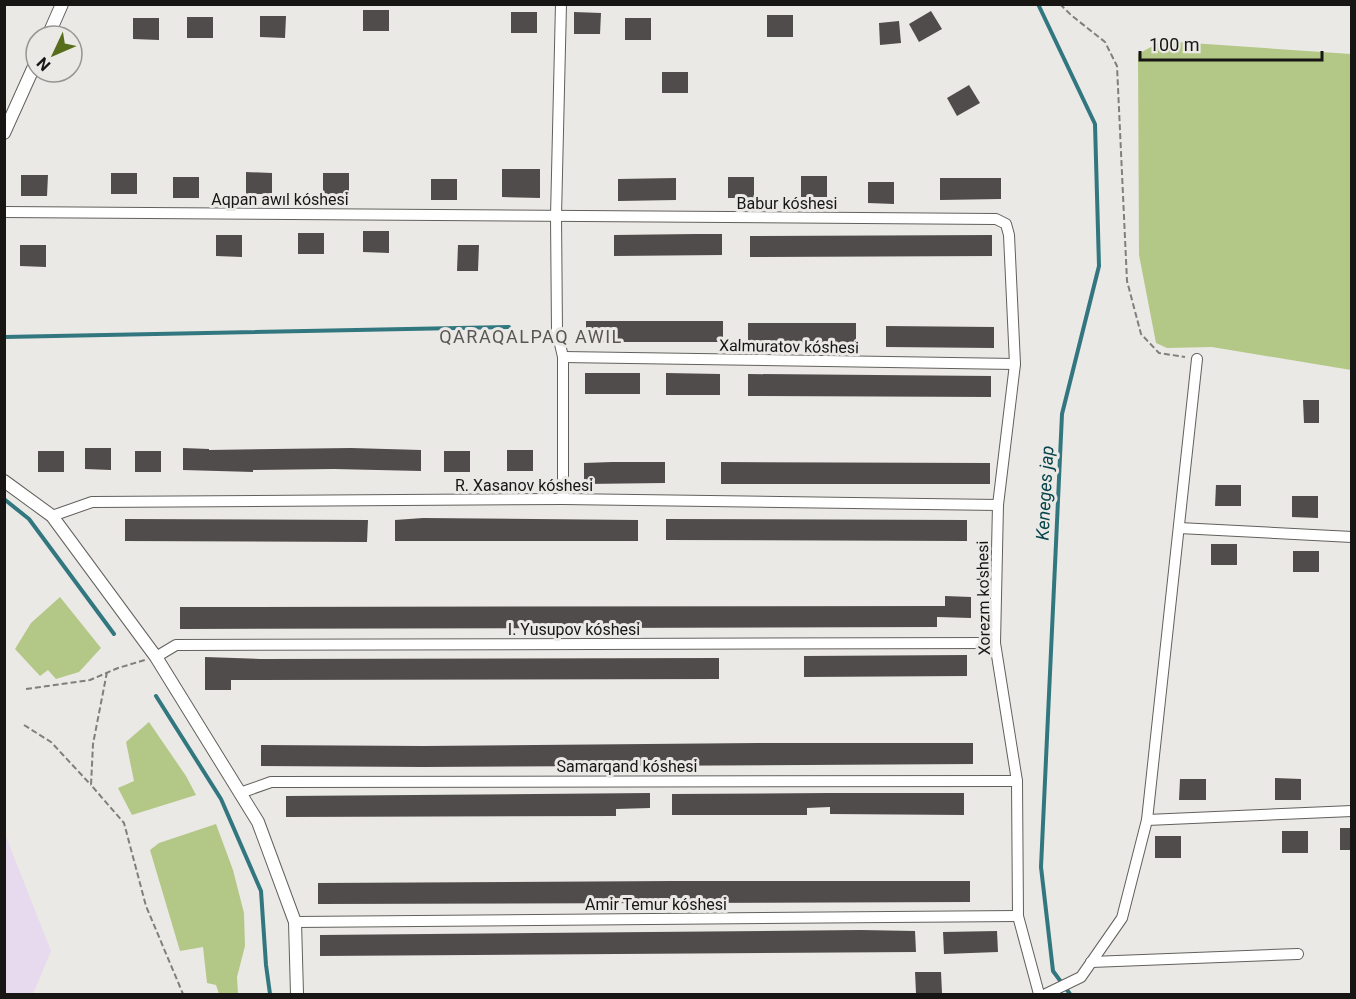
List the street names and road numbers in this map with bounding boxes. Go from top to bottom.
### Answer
street label: Aqpan awıl kóshesi [211,190,349,209]
street label: Babur kóshesi [737,194,837,213]
street label: Xalmuratov kóshesi [719,336,859,357]
street label: R. Xasanov kóshesi [455,476,593,495]
street label: Xorezm ko'shesi [973,540,994,656]
street label: I. Yusupov kóshesi [508,620,640,639]
street label: Samarqand kóshesi [557,757,697,776]
street label: Amir Temur kóshesi [585,895,727,914]

